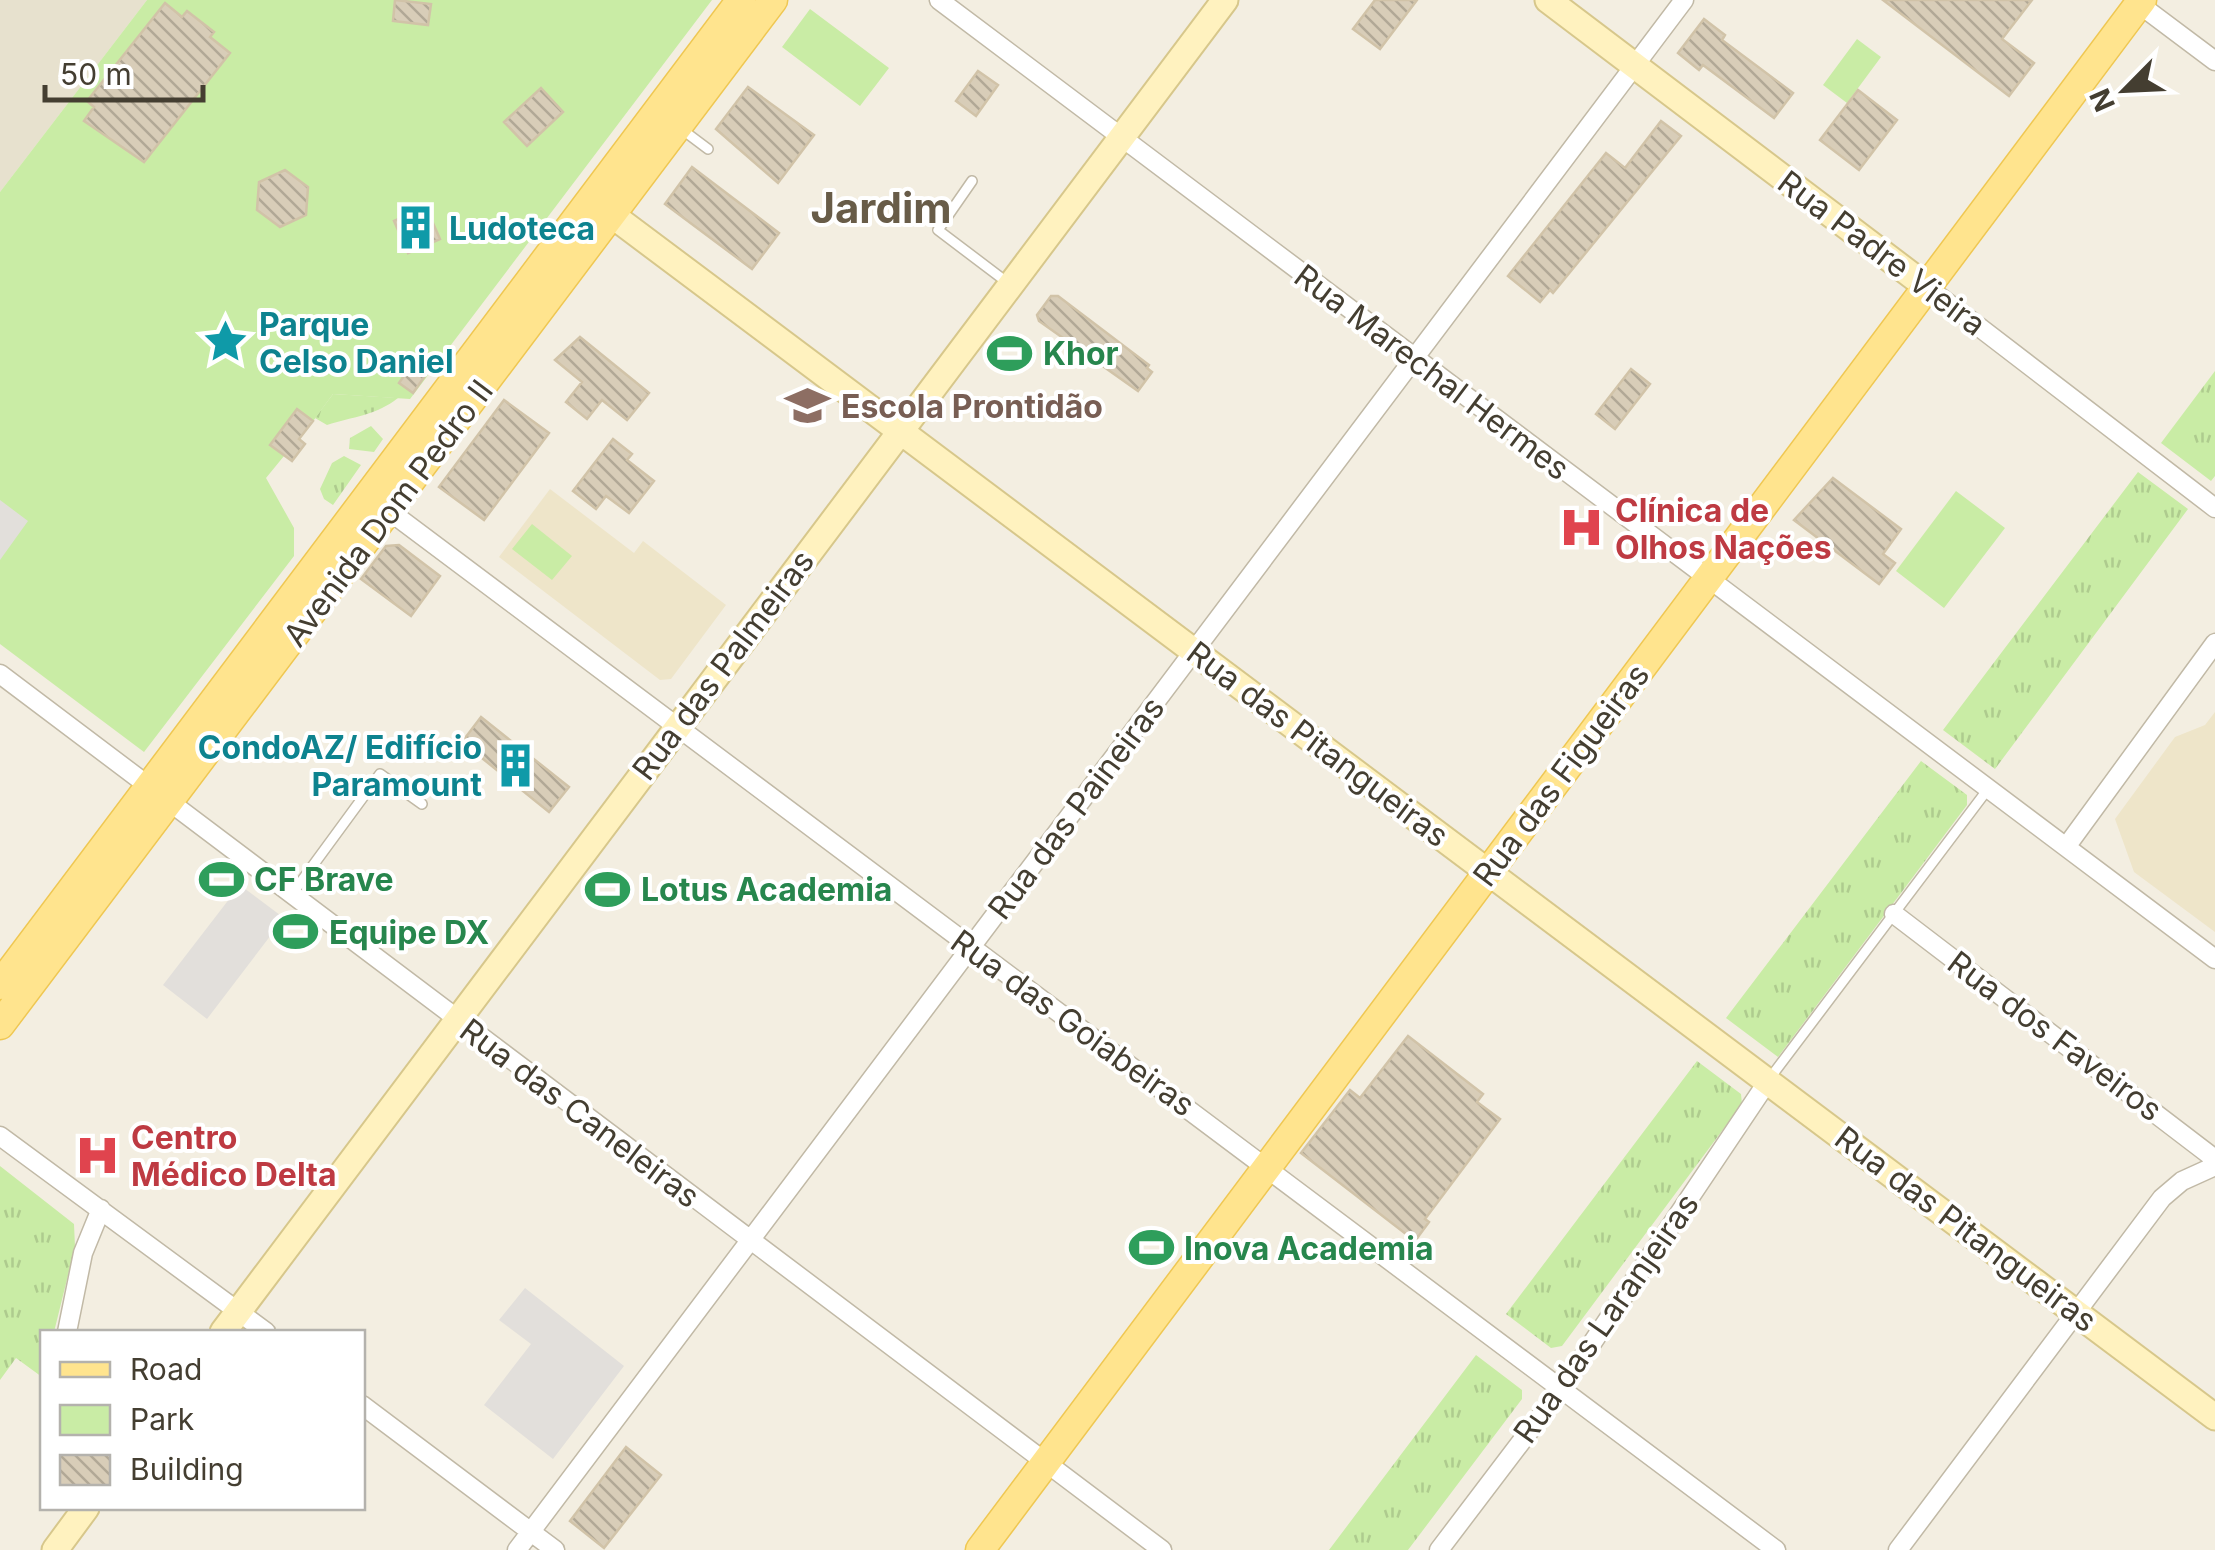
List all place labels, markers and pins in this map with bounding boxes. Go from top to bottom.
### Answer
building icon: Ludoteca [392,204,440,252]
place label: Ludoteca [449,209,595,248]
place label: Parque Celso Daniel [259,305,454,381]
place icon: Parque Celso Daniel [202,318,250,366]
sports icon: Khor [986,329,1034,377]
place label: Khor [1043,334,1119,373]
school or university icon: Escola Prontidão [784,382,832,430]
place label: Escola Prontidão [841,387,1103,426]
place label: Clínica de Olhos Nações [1615,491,1832,567]
hospital icon: Clínica de Olhos Nações [1558,504,1606,552]
place label: CondoAZ/ Edifício Paramount [198,728,482,804]
building icon: CondoAZ/ Edifício Paramount [491,741,539,789]
sports icon: CF Brave [197,855,245,903]
place label: CF Brave [254,860,394,899]
sports icon: Lotus Academia [584,865,632,913]
place label: Lotus Academia [641,870,892,909]
sports icon: Equipe DX [272,908,320,956]
place label: Equipe DX [329,913,489,952]
place label: Centro Médico Delta [131,1118,337,1194]
hospital icon: Centro Médico Delta [74,1131,122,1179]
sports icon: Inova Academia [1127,1224,1175,1272]
place label: Inova Academia [1184,1229,1434,1268]

